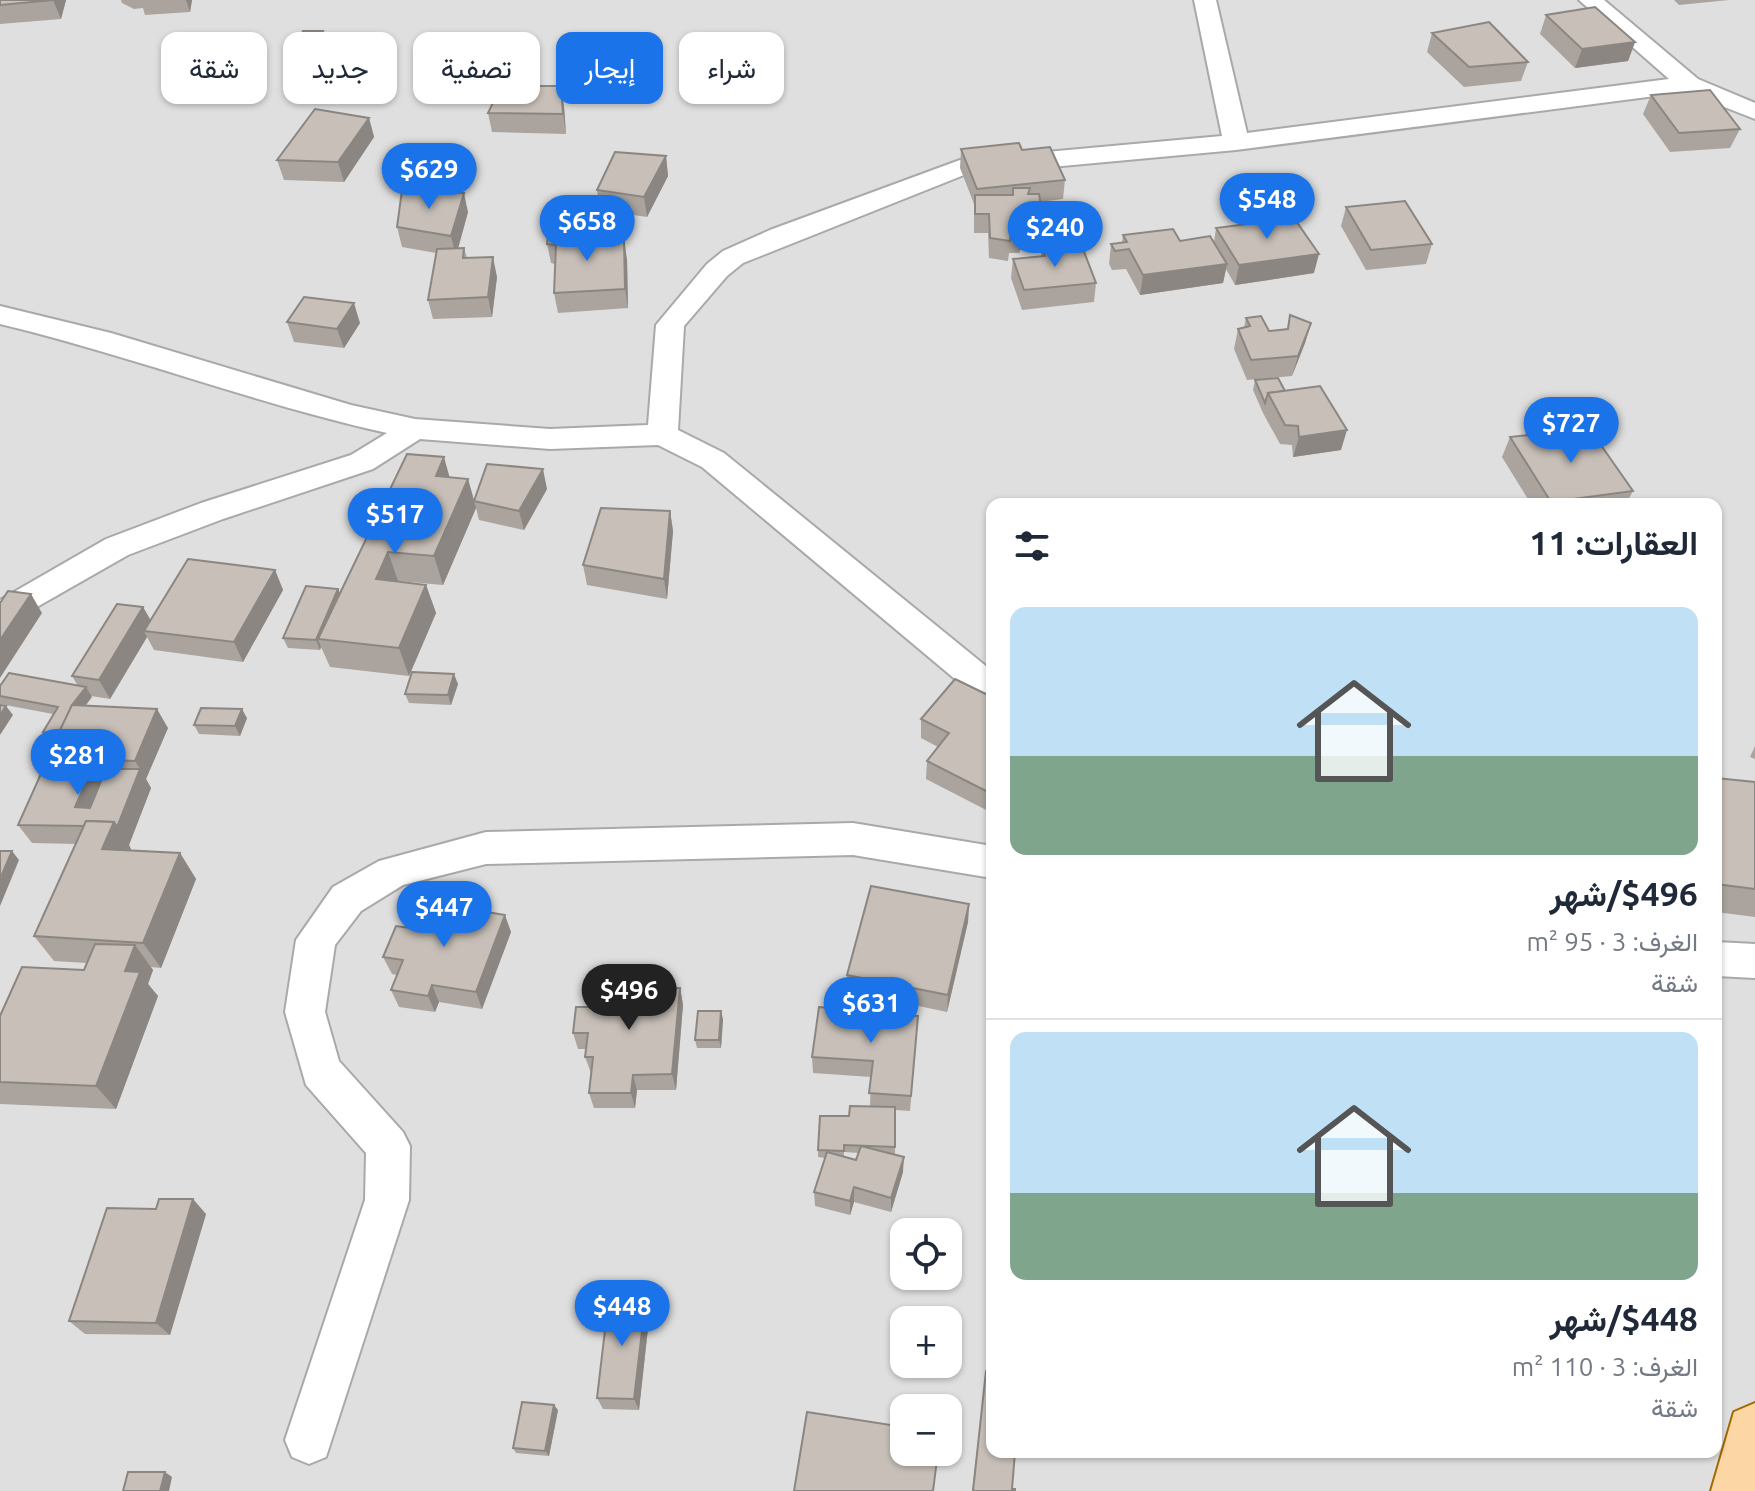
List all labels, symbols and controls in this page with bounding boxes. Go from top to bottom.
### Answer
chip: شقة [161,32,267,104]
chip: جديد [283,32,397,104]
chip: تصفية [413,32,540,104]
chip: إيجار [556,32,663,104]
chip: شراء [679,32,784,104]
pin: $629 [382,143,476,211]
text: $629 [400,154,458,183]
pin: $548 [1220,173,1314,241]
text: $548 [1238,184,1296,213]
pin: $658 [540,195,634,263]
pin: $240 [1008,201,1102,269]
text: $658 [558,206,616,235]
text: $240 [1026,212,1084,241]
pin: $727 [1524,397,1618,465]
text: $727 [1542,408,1600,437]
pin: $517 [348,488,442,556]
text: $517 [366,499,424,528]
text: العقارات: 11 [1529,523,1698,561]
icon: filters [1010,524,1054,568]
icon: home [1282,659,1426,803]
pin: $281 [31,729,125,797]
text: $281 [49,740,107,769]
text: $496/شهر [1549,874,1698,912]
pin: $447 [397,881,491,949]
text: $447 [415,892,473,921]
text: الغرف: 3 · 95 m² [1526,927,1698,956]
pin: $496 [582,964,676,1032]
text: شقة [1651,968,1698,997]
text: $496 [600,975,658,1004]
pin: $631 [824,977,918,1045]
text: $631 [842,988,900,1017]
icon: home [1282,1084,1426,1228]
map controls [890,1218,962,1466]
button: locate [890,1218,962,1290]
pin: $448 [575,1280,669,1348]
text: $448 [593,1291,651,1320]
text: $448/شهر [1549,1299,1698,1337]
button: + [890,1306,962,1378]
text: الغرف: 3 · 110 m² [1512,1352,1698,1381]
text: شقة [1651,1393,1698,1422]
button: − [890,1394,962,1466]

